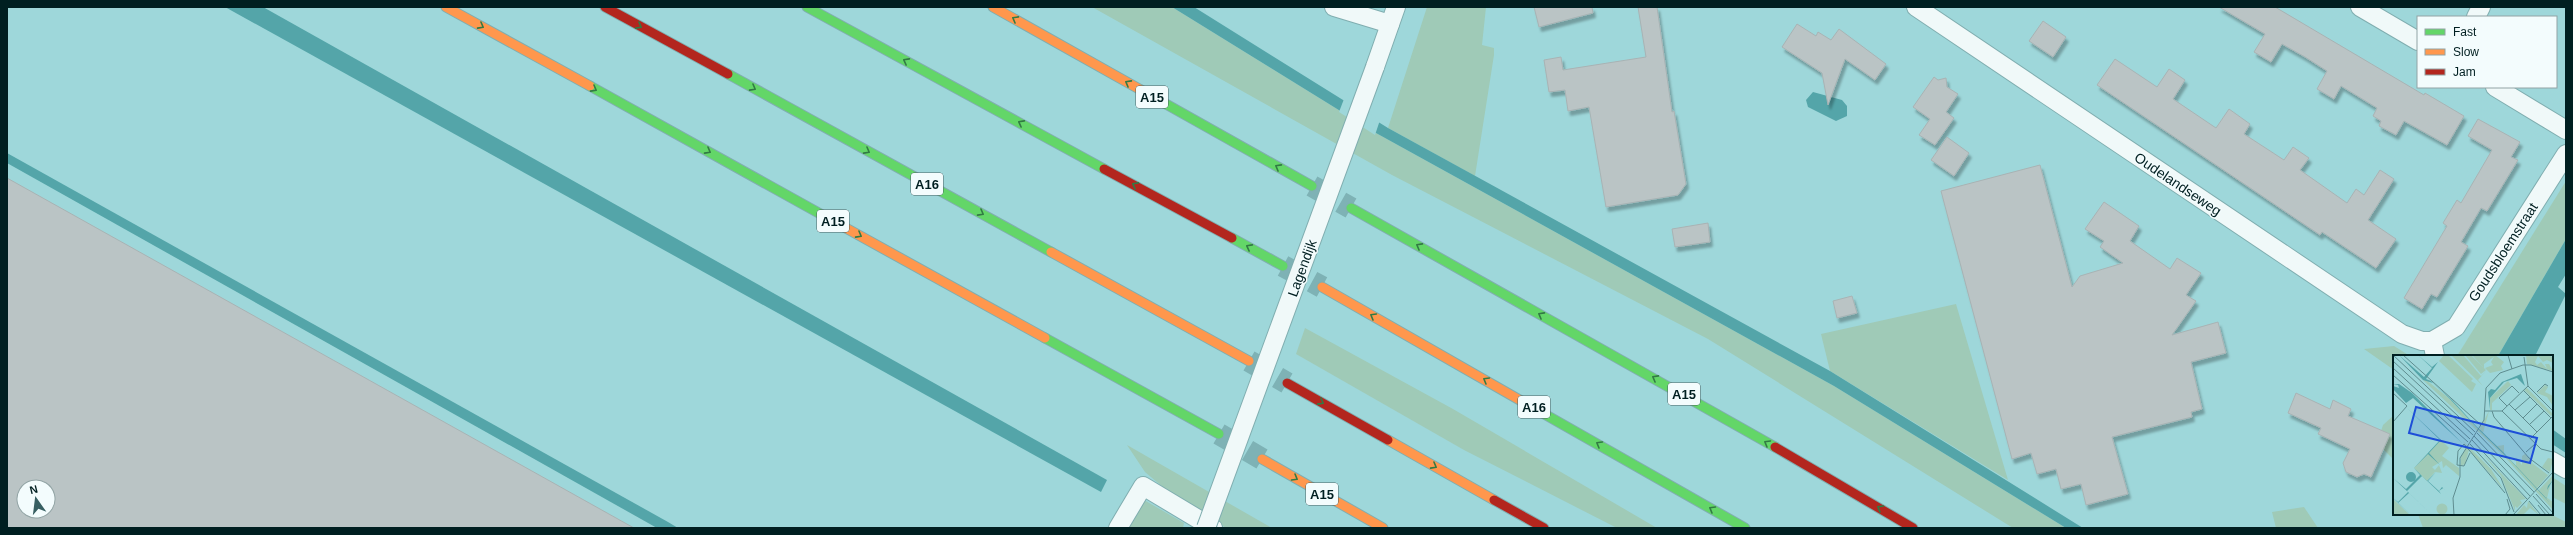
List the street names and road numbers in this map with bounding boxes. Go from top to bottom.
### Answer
road number: A15 [1136,86,1168,108]
street label: Oudelandseweg [2132,149,2224,219]
road number: A16 [911,173,943,195]
street label: Goudsbloemstraat [2465,200,2541,304]
road number: A15 [817,210,849,232]
street label: Lagendijk [1284,236,1320,299]
road number: A15 [1668,383,1700,405]
road number: A16 [1518,396,1550,418]
road number: A15 [1306,483,1338,505]

